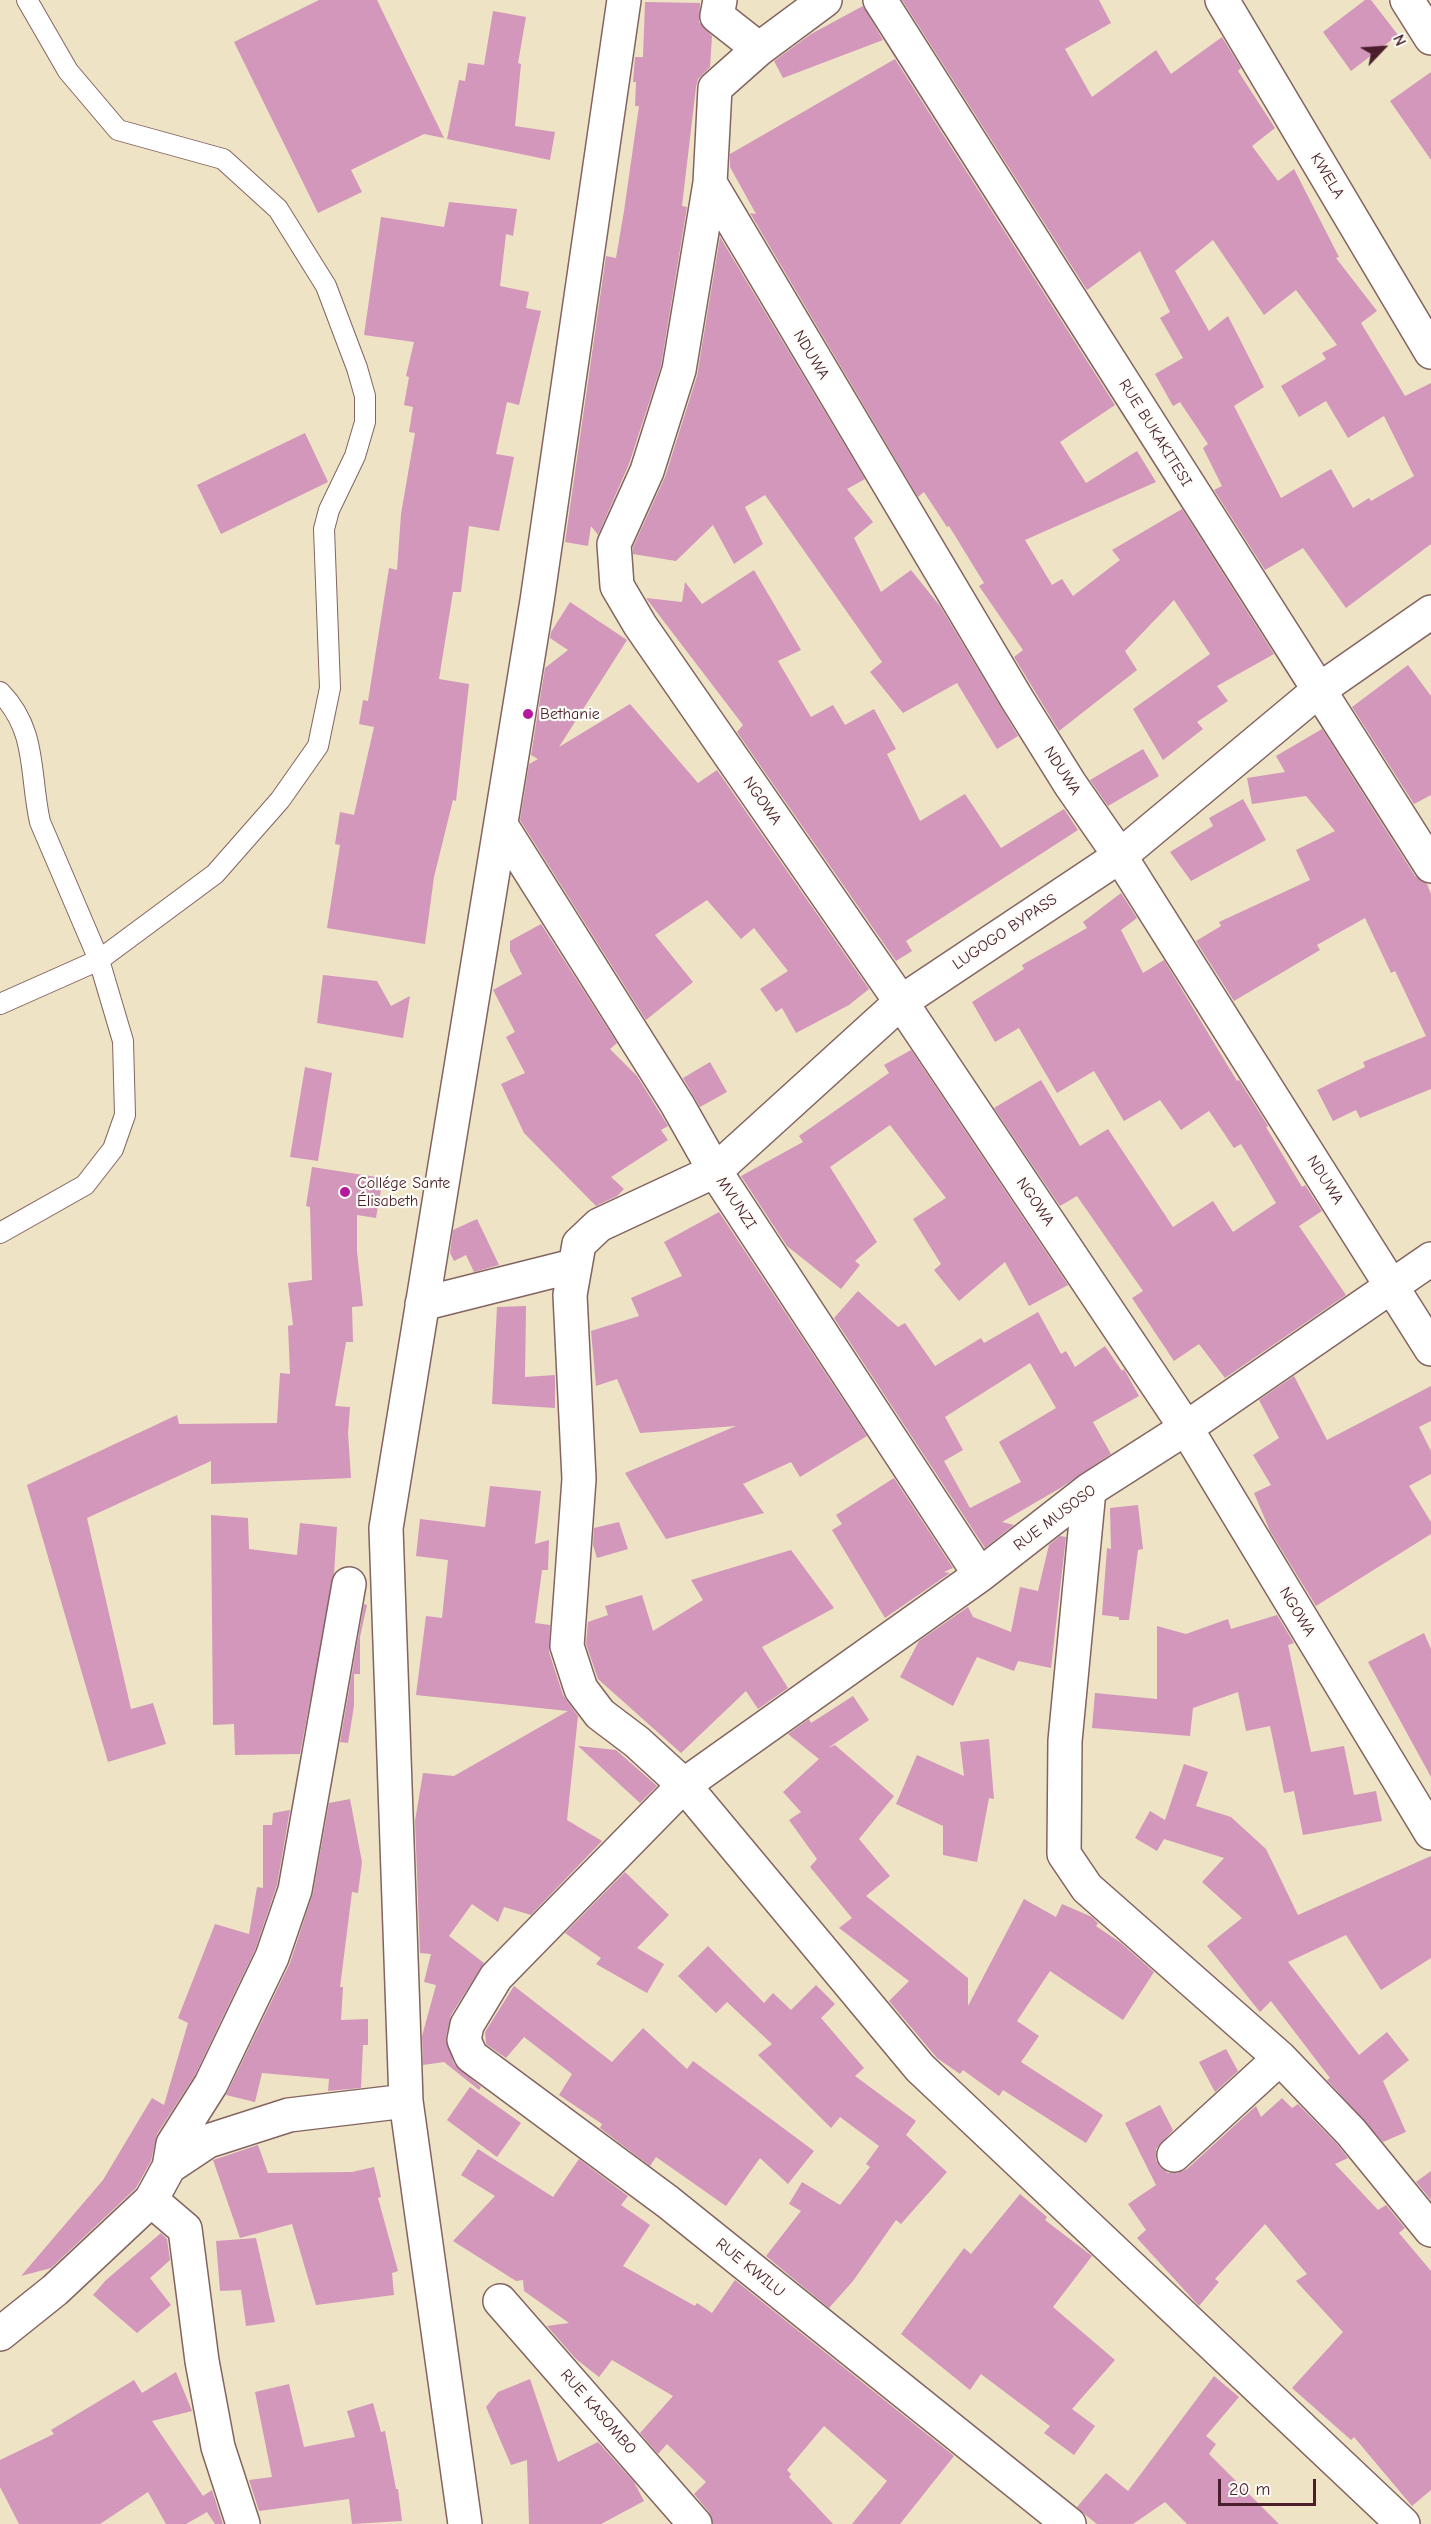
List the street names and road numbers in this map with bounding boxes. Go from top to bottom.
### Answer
street label: KWELA [1306,150,1348,202]
street label: NDUWA [789,327,833,383]
street label: RUE BUKAKITESI [1114,376,1196,490]
street label: NDUWA [1039,743,1085,799]
street label: NGOWA [739,773,785,829]
street label: LUGOGO BYPASS [949,890,1061,974]
street label: NDUWA [1303,1152,1347,1208]
street label: MVUNZI [712,1173,760,1233]
street label: NGOWA [1012,1174,1058,1230]
street label: RUE MUSOSO [1010,1481,1100,1555]
street label: NGOWA [1275,1584,1319,1640]
street label: RUE KWILU [712,2234,788,2302]
street label: RUE KASOMBO [556,2366,640,2458]

